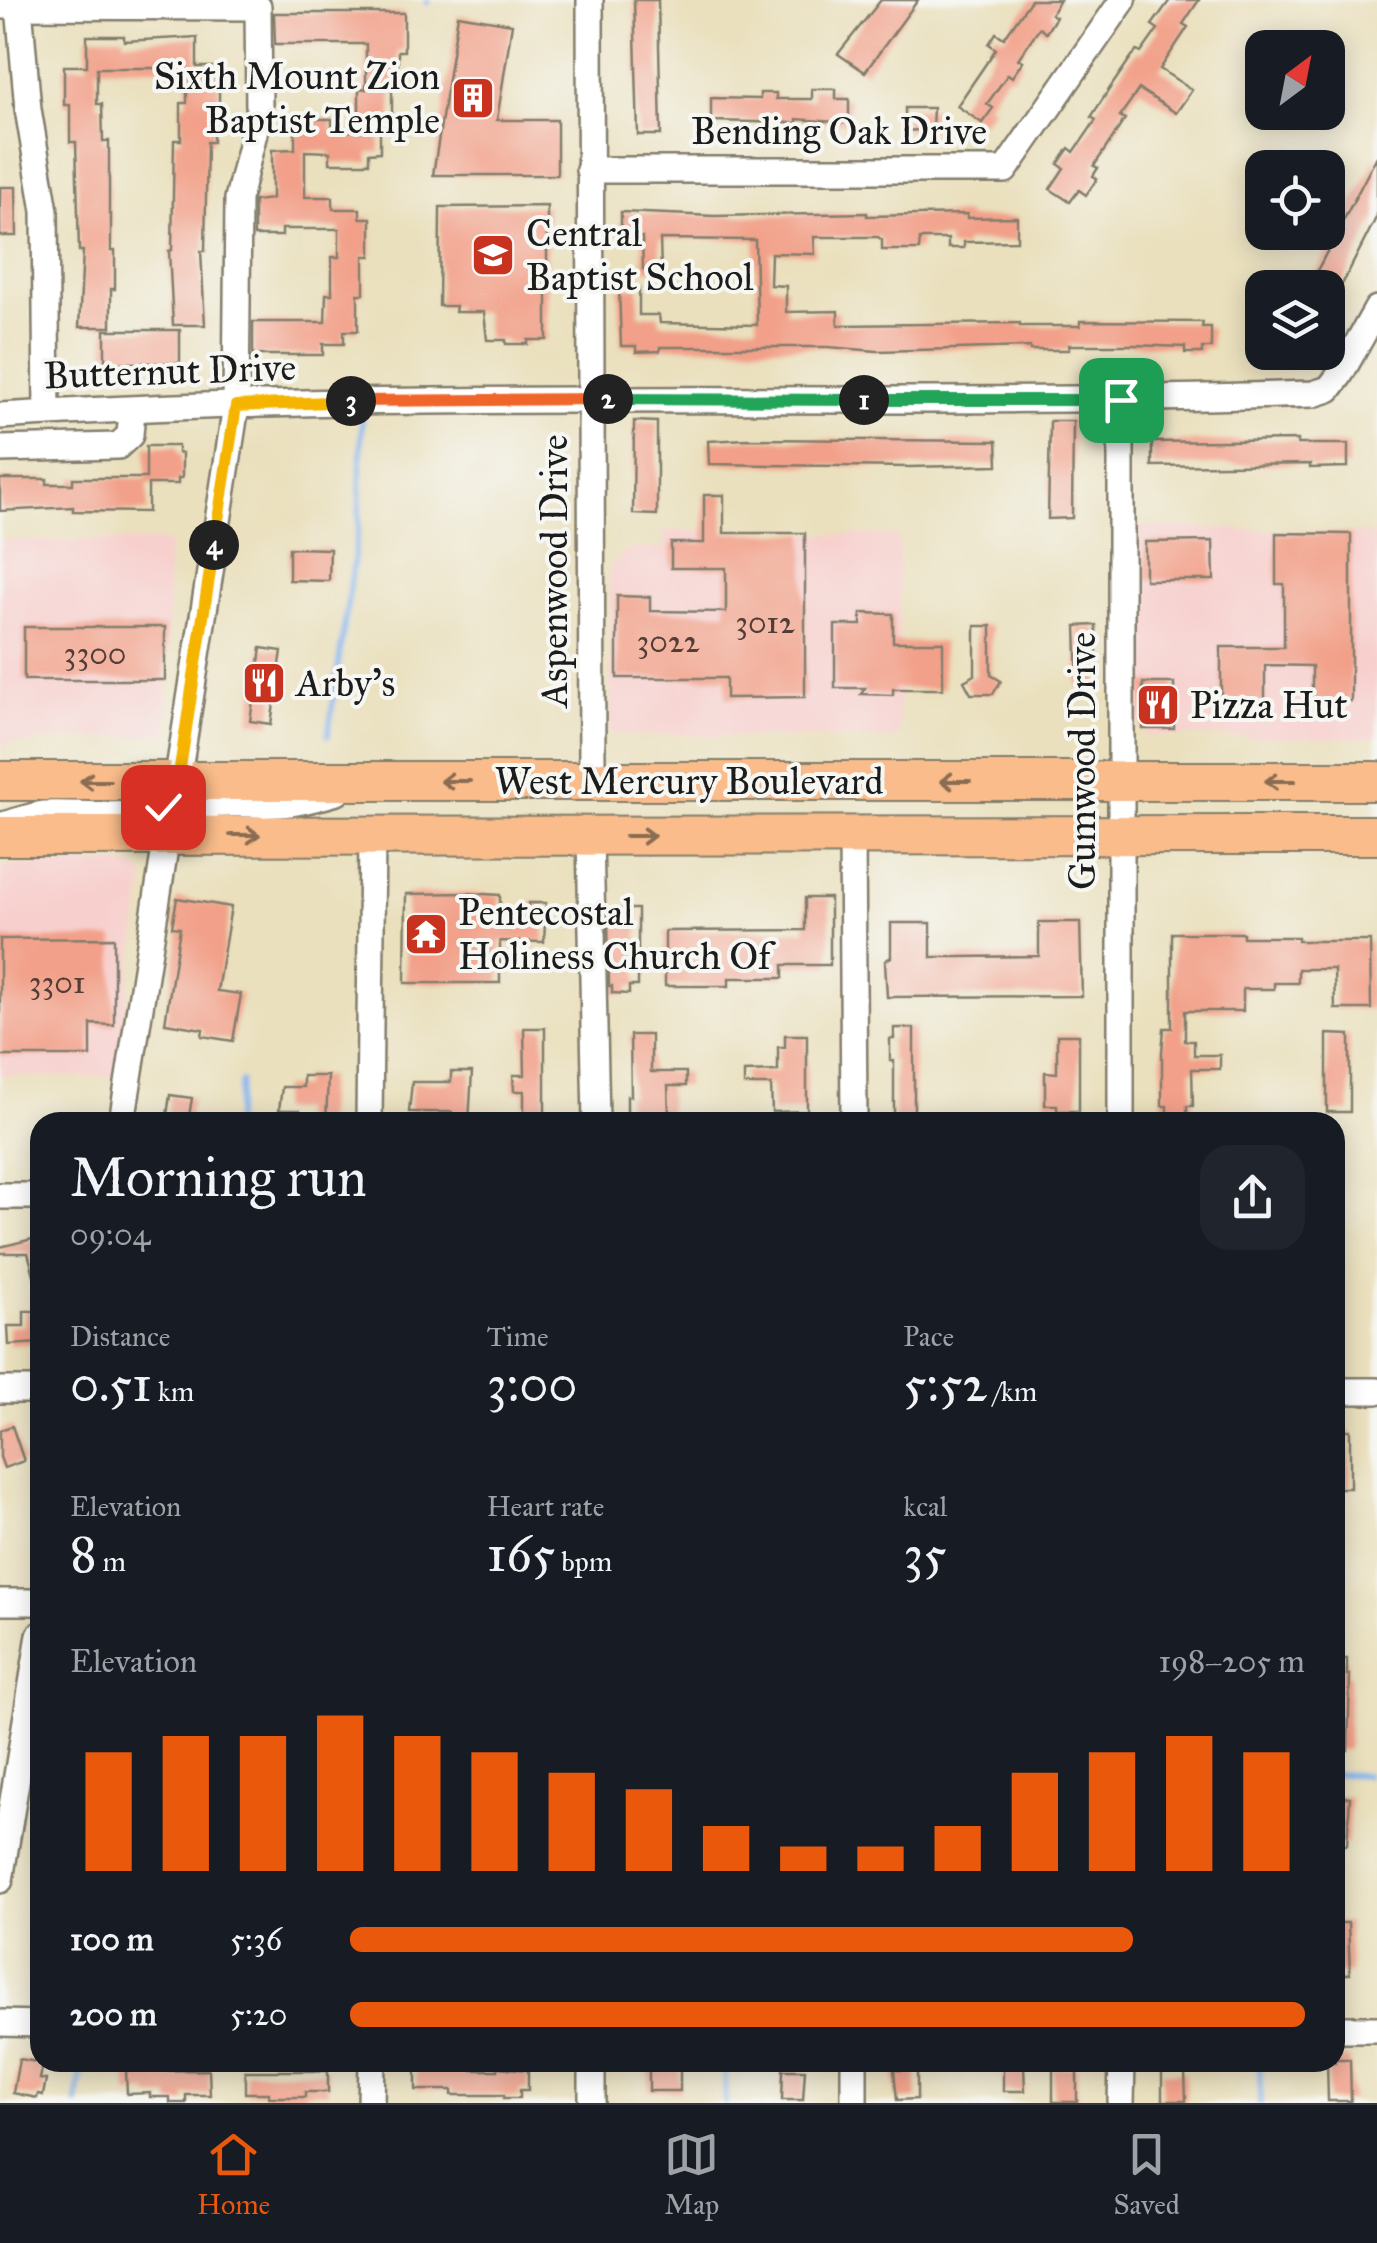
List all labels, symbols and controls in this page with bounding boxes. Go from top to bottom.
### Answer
north arrow [1245,30,1345,130]
map controls [1245,30,1345,370]
place label: Sixth Mount Zion Baptist Temple [154,53,440,143]
building icon: Sixth Mount Zion Baptist Temple [450,75,496,121]
street label: Bending Oak Drive [691,108,987,154]
button: locate [1245,150,1345,250]
place label: Central Baptist School [526,210,754,300]
school or university icon: Central Baptist School [470,232,516,278]
button: layers [1245,270,1345,370]
street label: Butternut Drive [43,344,297,398]
pin [1079,358,1164,443]
icon: arrive [1094,373,1149,428]
pin: 2 [583,374,633,424]
pin: 1 [839,375,889,425]
pin: 3 [326,376,376,426]
text: 2 [601,381,615,416]
text: 1 [858,382,870,417]
text: 3 [345,383,357,418]
street label: Aspenwood Drive [531,434,577,710]
pin: 4 [189,520,239,570]
text: 4 [206,527,222,562]
house number: 3012 [735,603,795,642]
house number: 3022 [637,622,700,661]
street label: Gumwood Drive [1059,632,1105,890]
house number: 3300 [64,634,126,673]
restaurant icon: Arby's [241,660,287,706]
place label: Arby's [294,660,395,706]
restaurant icon: Pizza Hut [1135,682,1181,728]
place label: Pizza Hut [1190,682,1348,728]
street label: West Mercury Boulevard [494,758,884,804]
pin [121,765,206,850]
one-way arrow [79,772,112,790]
one-way arrow [439,772,472,790]
one-way arrow [939,772,972,790]
one-way arrow [1264,772,1296,790]
icon: check [136,780,191,835]
one-way arrow [228,826,261,844]
one-way arrow [624,826,656,846]
place label: Pentecostal Holiness Church Of [458,889,776,979]
temple icon: Pentecostal Holiness Church Of [403,911,449,957]
house number: 3301 [29,963,85,1002]
text: Morning run [70,1144,367,1211]
button: share [1200,1145,1305,1250]
text: 09:04 [70,1215,150,1254]
text: Distance [70,1319,170,1354]
text: Time [487,1319,549,1354]
text: Pace [903,1319,954,1354]
text: 0.51 [70,1354,152,1415]
text: 3:00 [487,1354,577,1415]
text: 5:52 [903,1354,987,1415]
text: km [152,1374,194,1409]
text: /km [987,1374,1037,1409]
text: Elevation [70,1489,181,1524]
text: Heart rate [487,1489,604,1524]
text: kcal [903,1489,947,1524]
text: 8 [70,1524,97,1585]
text: 165 [487,1524,555,1585]
text: 35 [903,1524,947,1585]
text: m [97,1544,126,1579]
text: bpm [555,1544,612,1579]
text: Elevation [70,1642,197,1681]
text: 198–205 m [1159,1642,1305,1681]
text: 100 m [70,1920,154,1959]
text: 5:36 [230,1920,282,1959]
text: 200 m [70,1995,157,2034]
text: 5:20 [230,1995,287,2034]
tab: Home [197,2127,270,2222]
tab: Map [664,2127,719,2222]
tab: Saved [1113,2127,1180,2222]

